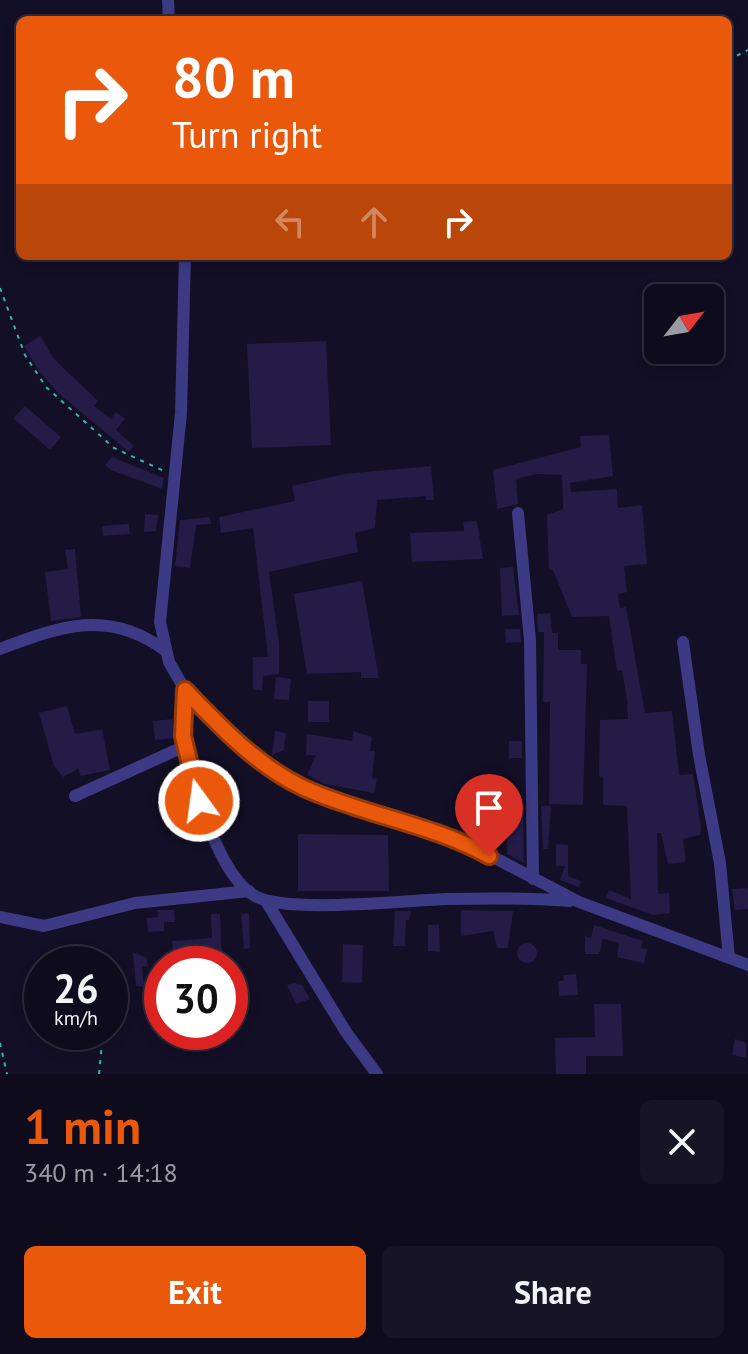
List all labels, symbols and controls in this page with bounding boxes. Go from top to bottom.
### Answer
text: 80 m [172,41,295,113]
icon: right [40,48,144,152]
text: Turn right [172,111,322,158]
icon: left [268,200,312,244]
icon: ahead [352,200,396,244]
icon: right [436,200,480,244]
north arrow [644,284,724,364]
map controls [644,284,724,364]
position arrow [157,759,241,843]
pin [455,774,523,856]
icon: arrive [467,786,511,830]
speed limit sign: 30 [144,946,248,1050]
text: 26 [53,962,99,1014]
text: km/h [54,1005,98,1031]
text: 1 min [24,1095,141,1157]
button: close [640,1100,724,1184]
text: 340 m · 14:18 [24,1156,178,1189]
button: Exit [24,1246,366,1338]
button: Share [382,1246,724,1338]

